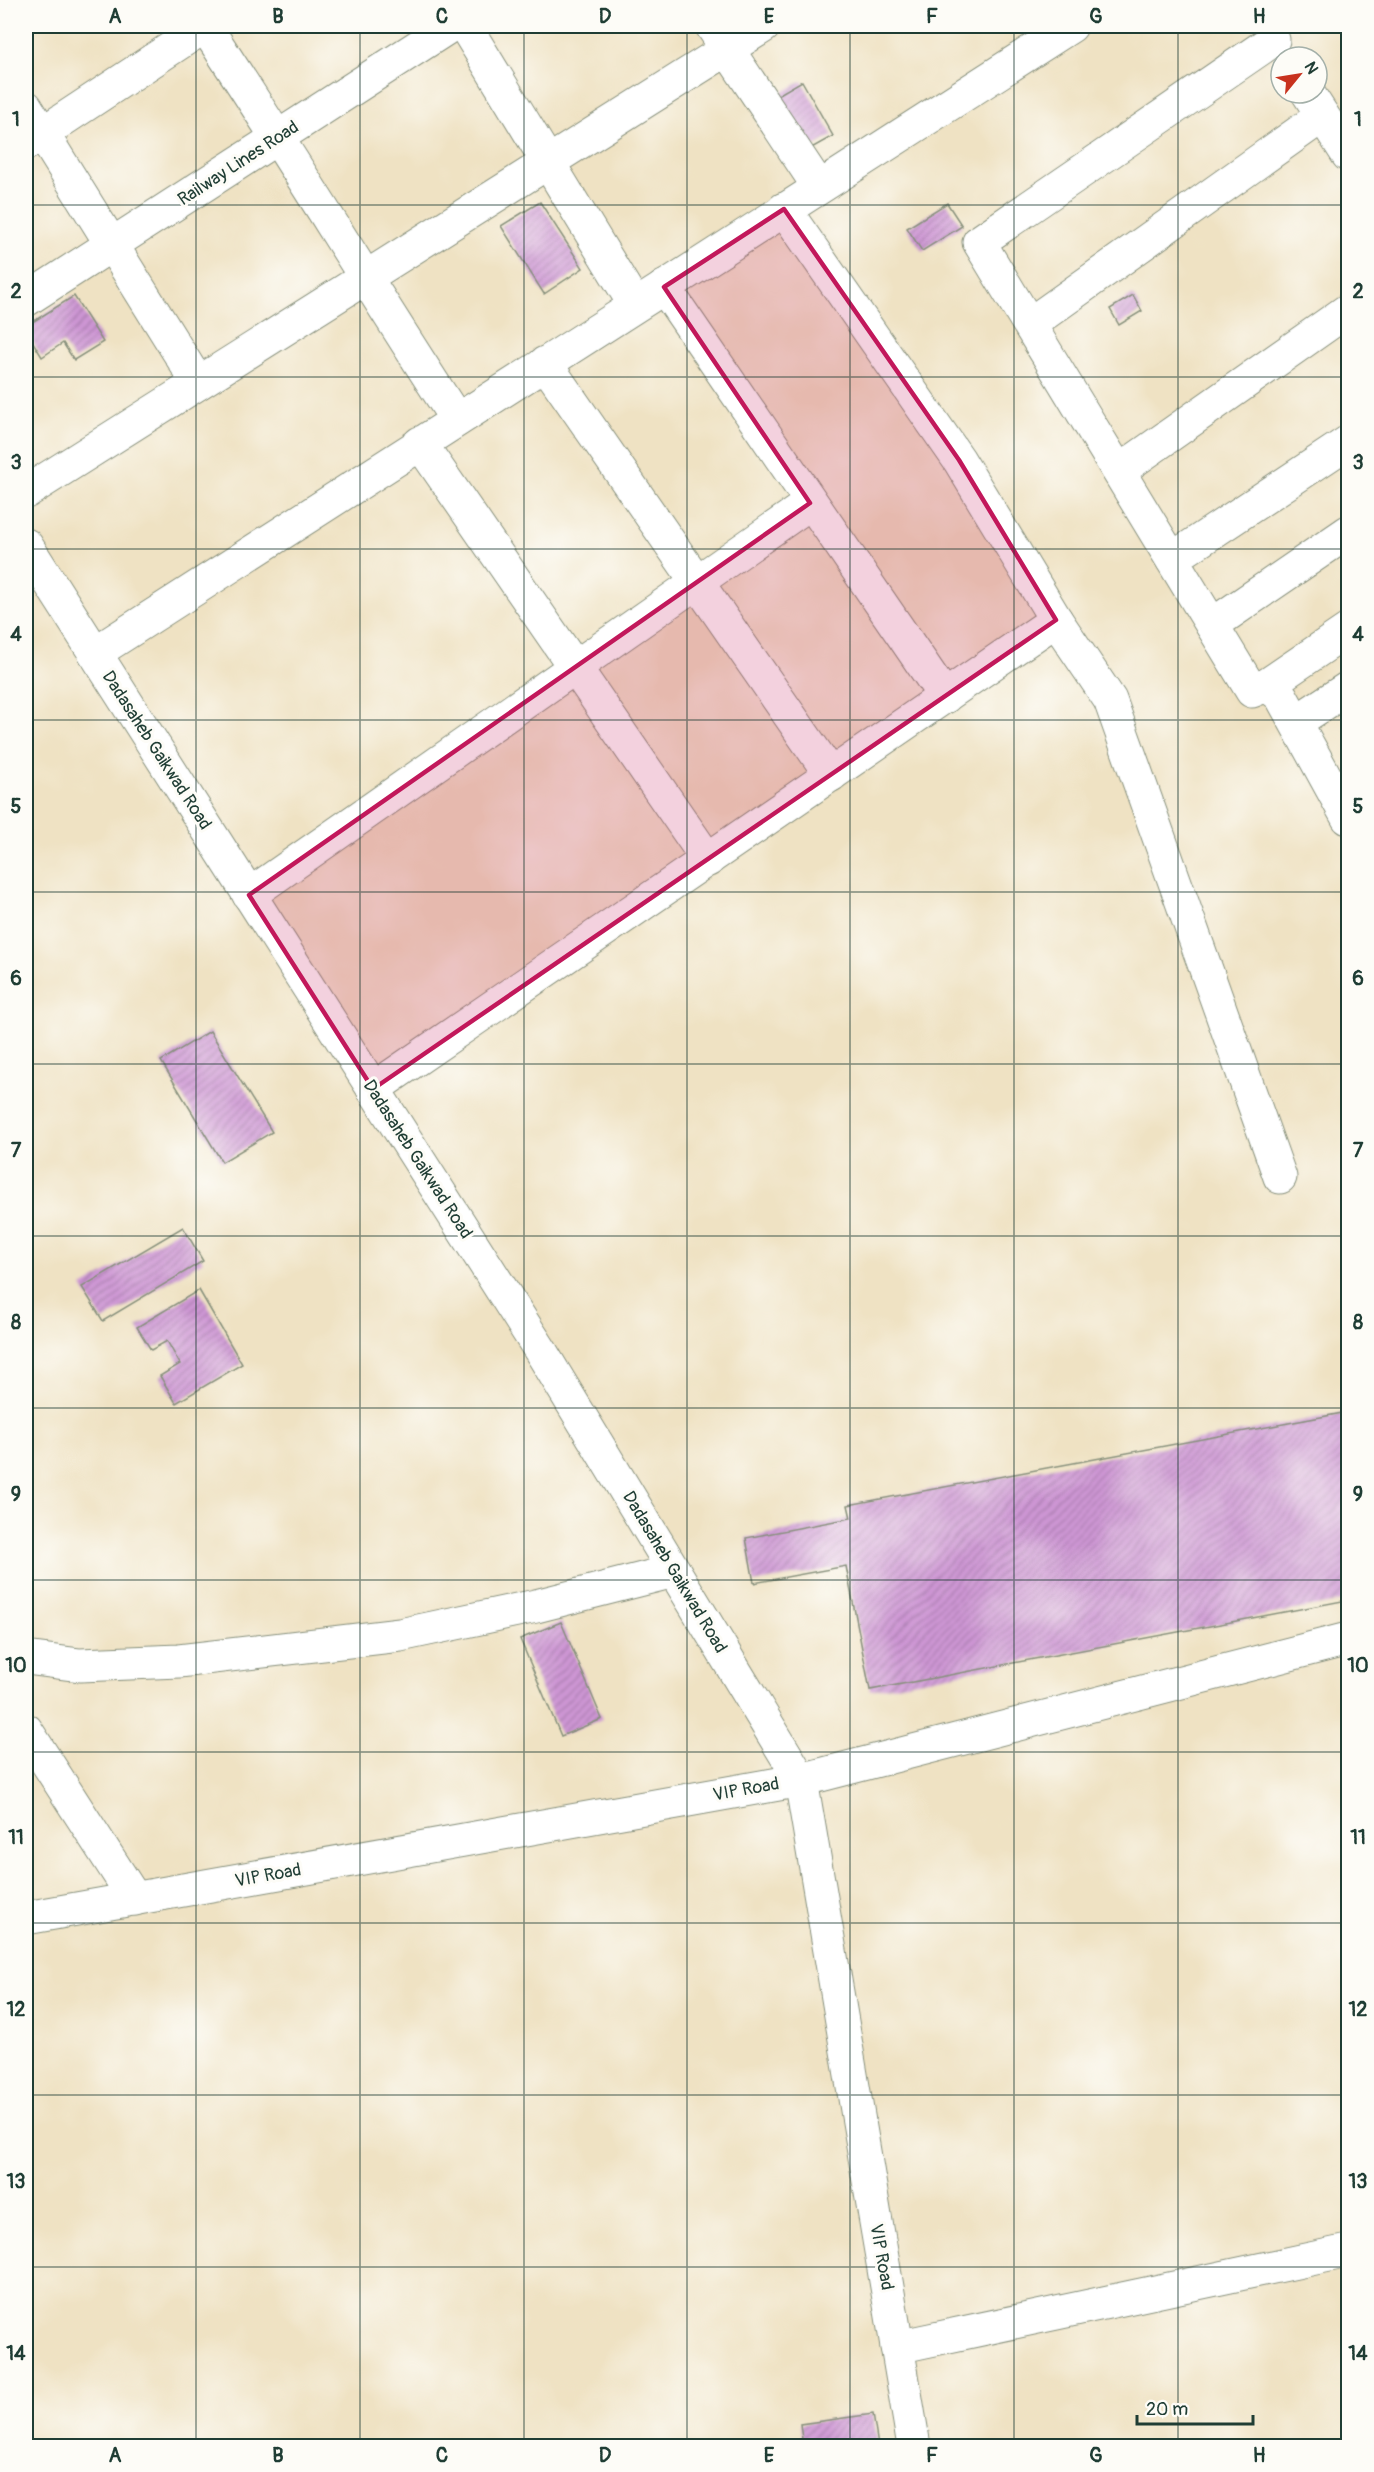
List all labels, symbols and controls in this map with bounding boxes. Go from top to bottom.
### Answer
text: A [109,4,122,29]
text: B [272,4,284,29]
text: C [436,4,448,29]
text: D [599,4,612,29]
text: E [764,4,775,29]
text: F [926,4,938,29]
text: G [1089,4,1103,29]
text: H [1253,4,1266,29]
north arrow [1269,45,1329,105]
text: N [1300,58,1323,78]
text: 1 [12,107,20,132]
text: 1 [1354,107,1362,132]
street label: Railway Lines Road [173,116,303,211]
text: 2 [10,279,22,304]
text: 2 [1352,279,1364,304]
text: 3 [10,450,22,475]
text: 3 [1352,450,1364,475]
text: 4 [10,622,22,647]
text: 4 [1352,622,1364,647]
street label: Dadasaheb Gaikwad Road [97,666,217,834]
text: 5 [11,794,22,819]
text: 5 [1353,794,1364,819]
text: 6 [10,966,22,991]
text: 6 [1352,966,1364,991]
street label: Dadasaheb Gaikwad Road [358,1075,478,1243]
text: 7 [11,1138,22,1163]
text: 7 [1353,1138,1364,1163]
text: 8 [11,1310,21,1335]
text: 8 [1353,1310,1363,1335]
text: 9 [11,1482,21,1507]
text: 9 [1353,1482,1363,1507]
street label: Dadasaheb Gaikwad Road [617,1487,732,1657]
text: 10 [5,1653,27,1678]
text: 10 [1347,1653,1369,1678]
street label: VIP Road [711,1772,781,1807]
text: 11 [8,1825,24,1850]
text: 11 [1350,1825,1366,1850]
street label: VIP Road [233,1858,303,1893]
text: 12 [7,1997,26,2022]
text: 12 [1349,1997,1368,2022]
text: 13 [7,2169,25,2194]
text: 13 [1349,2169,1367,2194]
street label: VIP Road [864,2222,899,2292]
text: 14 [6,2341,26,2366]
text: 14 [1348,2341,1368,2366]
scale bar [1137,2388,1252,2426]
text: 20 m [1146,2398,1188,2421]
text: A [109,2443,122,2468]
text: B [272,2443,284,2468]
text: C [436,2443,448,2468]
text: D [599,2443,612,2468]
text: E [764,2443,775,2468]
text: F [926,2443,938,2468]
text: G [1089,2443,1103,2468]
text: H [1253,2443,1266,2468]

